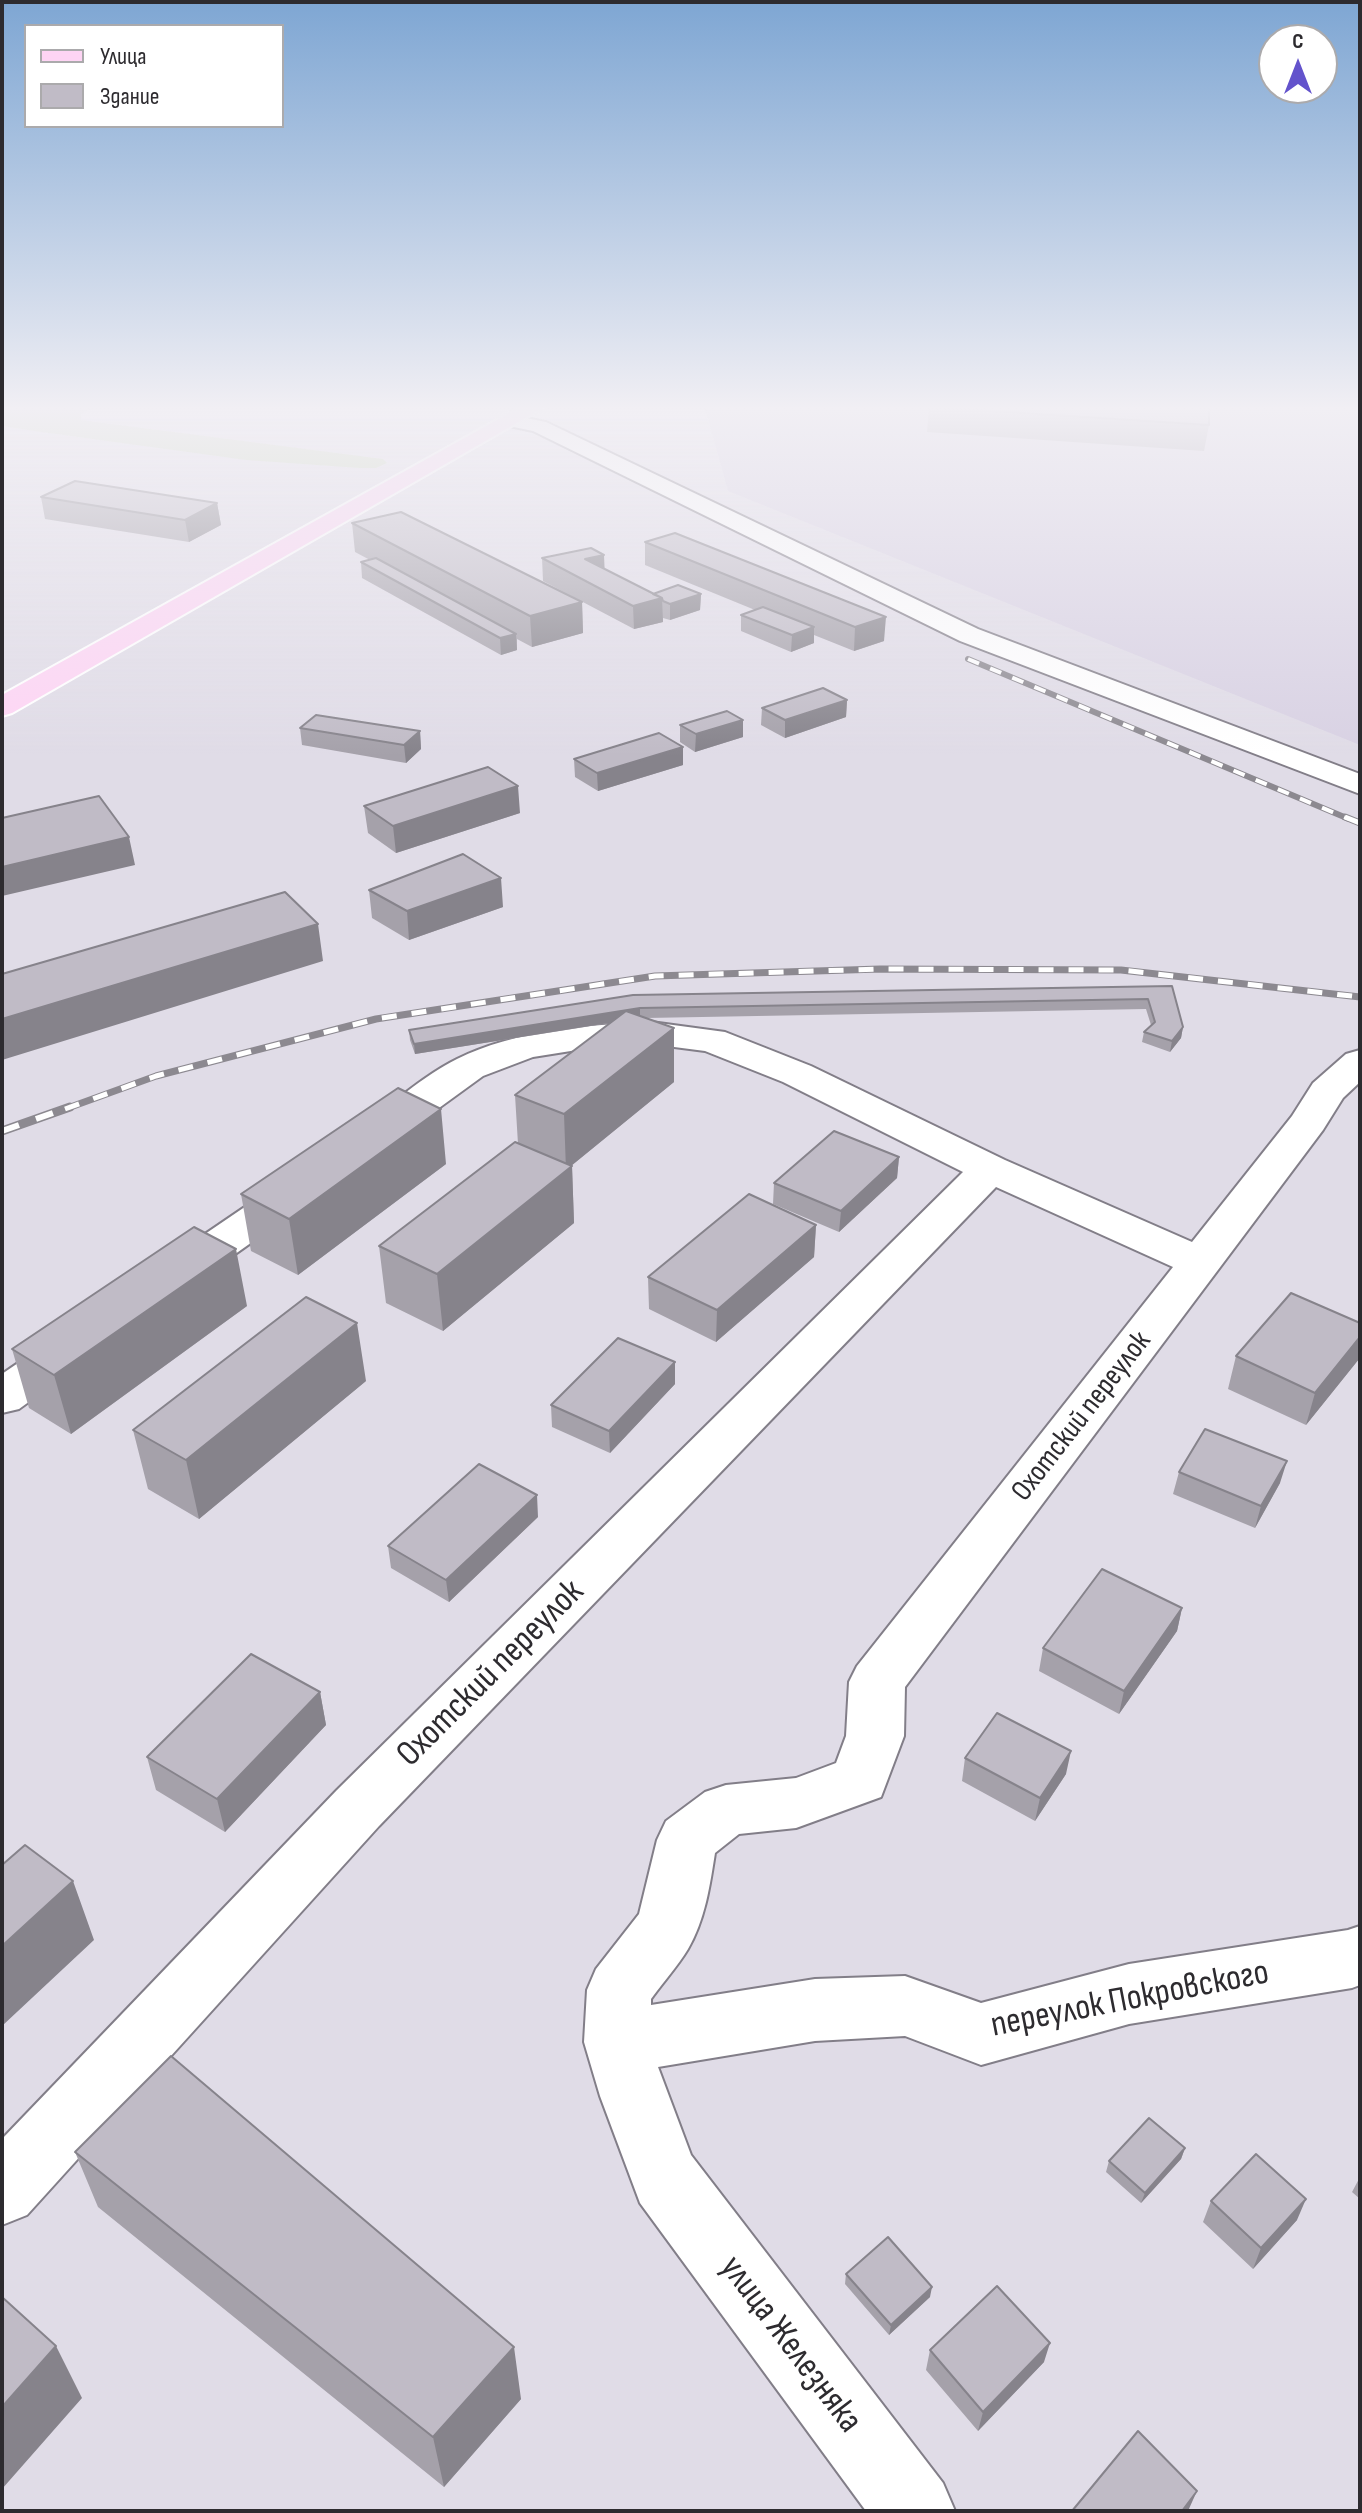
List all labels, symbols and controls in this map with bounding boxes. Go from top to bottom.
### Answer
legend [24,24,284,128]
north arrow [1258,24,1338,104]
text: С [1292,28,1304,55]
text: Улица [100,42,146,71]
text: Здание [100,82,159,111]
street label: Охотский переулок [1005,1325,1159,1509]
street label: Охотский переулок [389,1572,593,1776]
street label: переулок Покровского [987,1952,1273,2048]
street label: улица Железняка [709,2248,871,2442]

